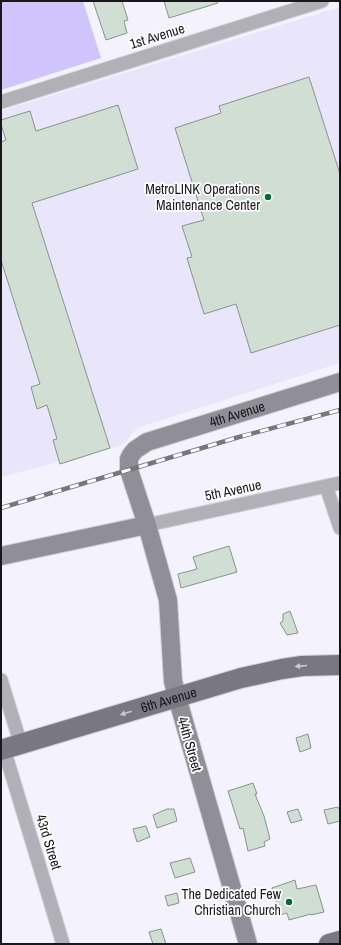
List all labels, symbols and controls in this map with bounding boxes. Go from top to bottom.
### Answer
street label: 1st Avenue [127,19,187,53]
place label: MetroLINK Operations Maintenance Center [145,180,260,214]
marker: MetroLINK Operations Maintenance Center [263,192,273,202]
street label: 4th Avenue [207,397,267,431]
street label: 5th Avenue [203,475,263,505]
one-way arrow [295,663,307,670]
street label: 6th Avenue [139,683,199,717]
one-way arrow [120,710,132,716]
street label: 44th Street [174,715,206,773]
street label: 43rd Street [32,812,66,872]
place label: The Dedicated Few Christian Church [181,885,282,919]
marker: The Dedicated Few Christian Church [284,897,294,907]

